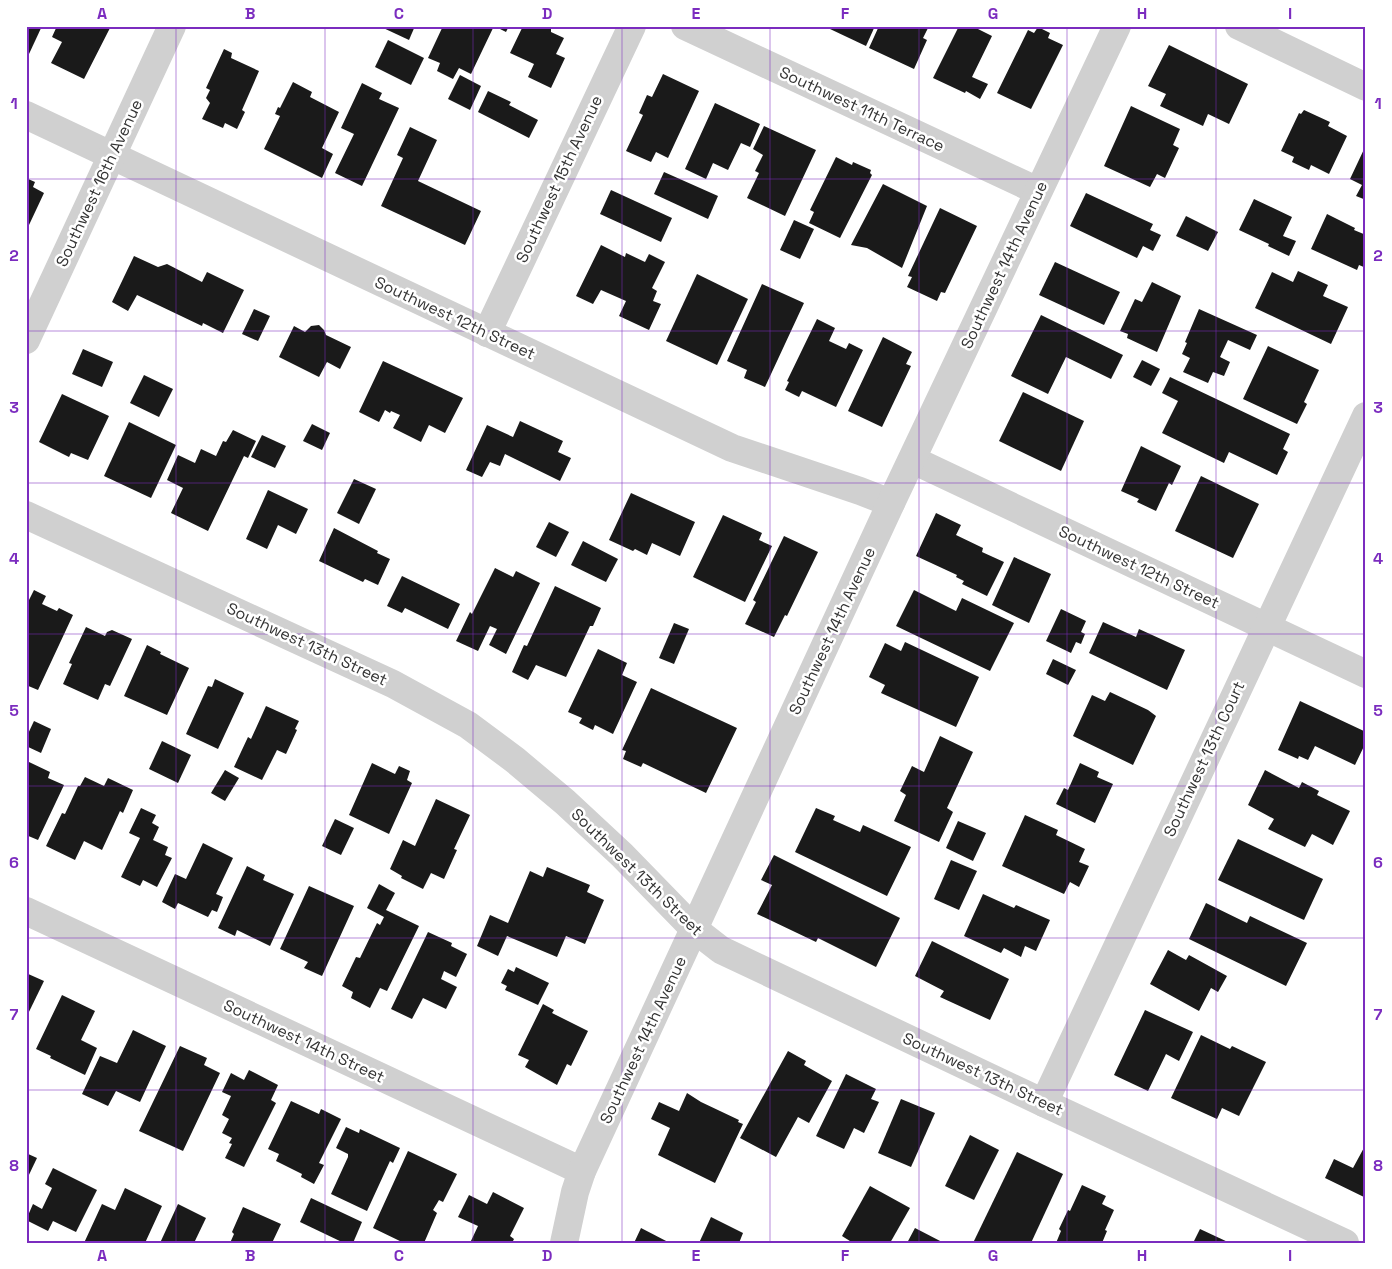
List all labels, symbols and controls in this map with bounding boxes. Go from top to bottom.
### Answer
text: A [97,3,107,24]
text: B [245,3,255,24]
text: C [394,3,404,24]
text: D [542,3,552,24]
text: E [692,3,701,24]
text: F [841,3,850,24]
text: G [988,3,998,24]
text: H [1137,3,1147,24]
text: I [1288,3,1292,24]
street label: Southwest 11th Terrace [776,61,948,157]
street label: Southwest 15th Avenue [511,92,607,266]
text: 1 [10,93,18,114]
text: 1 [1374,93,1382,114]
street label: Southwest 16th Avenue [51,96,147,270]
street label: Southwest 14th Avenue [956,178,1052,352]
text: 2 [9,245,19,266]
text: 2 [1373,245,1383,266]
street label: Southwest 12th Street [371,272,539,364]
text: 3 [9,397,19,418]
text: 3 [1373,397,1383,418]
street label: Southwest 12th Street [1055,521,1223,613]
street label: Southwest 14th Avenue [784,544,880,718]
text: 4 [9,548,19,569]
text: 4 [1373,548,1383,569]
street label: Southwest 13th Street [223,598,391,690]
street label: Southwest 13th Court [1159,678,1249,840]
text: 5 [9,700,19,721]
text: 5 [1373,700,1383,721]
street label: Southwest 13th Street [567,804,707,940]
text: 6 [9,852,19,873]
text: 6 [1373,852,1383,873]
street label: Southwest 14th Avenue [595,953,691,1127]
street label: Southwest 14th Street [220,994,388,1088]
text: 7 [10,1004,19,1025]
text: 7 [1374,1004,1383,1025]
street label: Southwest 13th Street [899,1028,1067,1120]
text: 8 [9,1155,19,1176]
text: 8 [1373,1155,1383,1176]
text: A [97,1245,107,1266]
text: B [245,1245,255,1266]
text: C [394,1245,404,1266]
text: D [542,1245,552,1266]
text: E [692,1245,701,1266]
text: F [841,1245,850,1266]
text: G [988,1245,998,1266]
text: H [1137,1245,1147,1266]
text: I [1288,1245,1292,1266]

